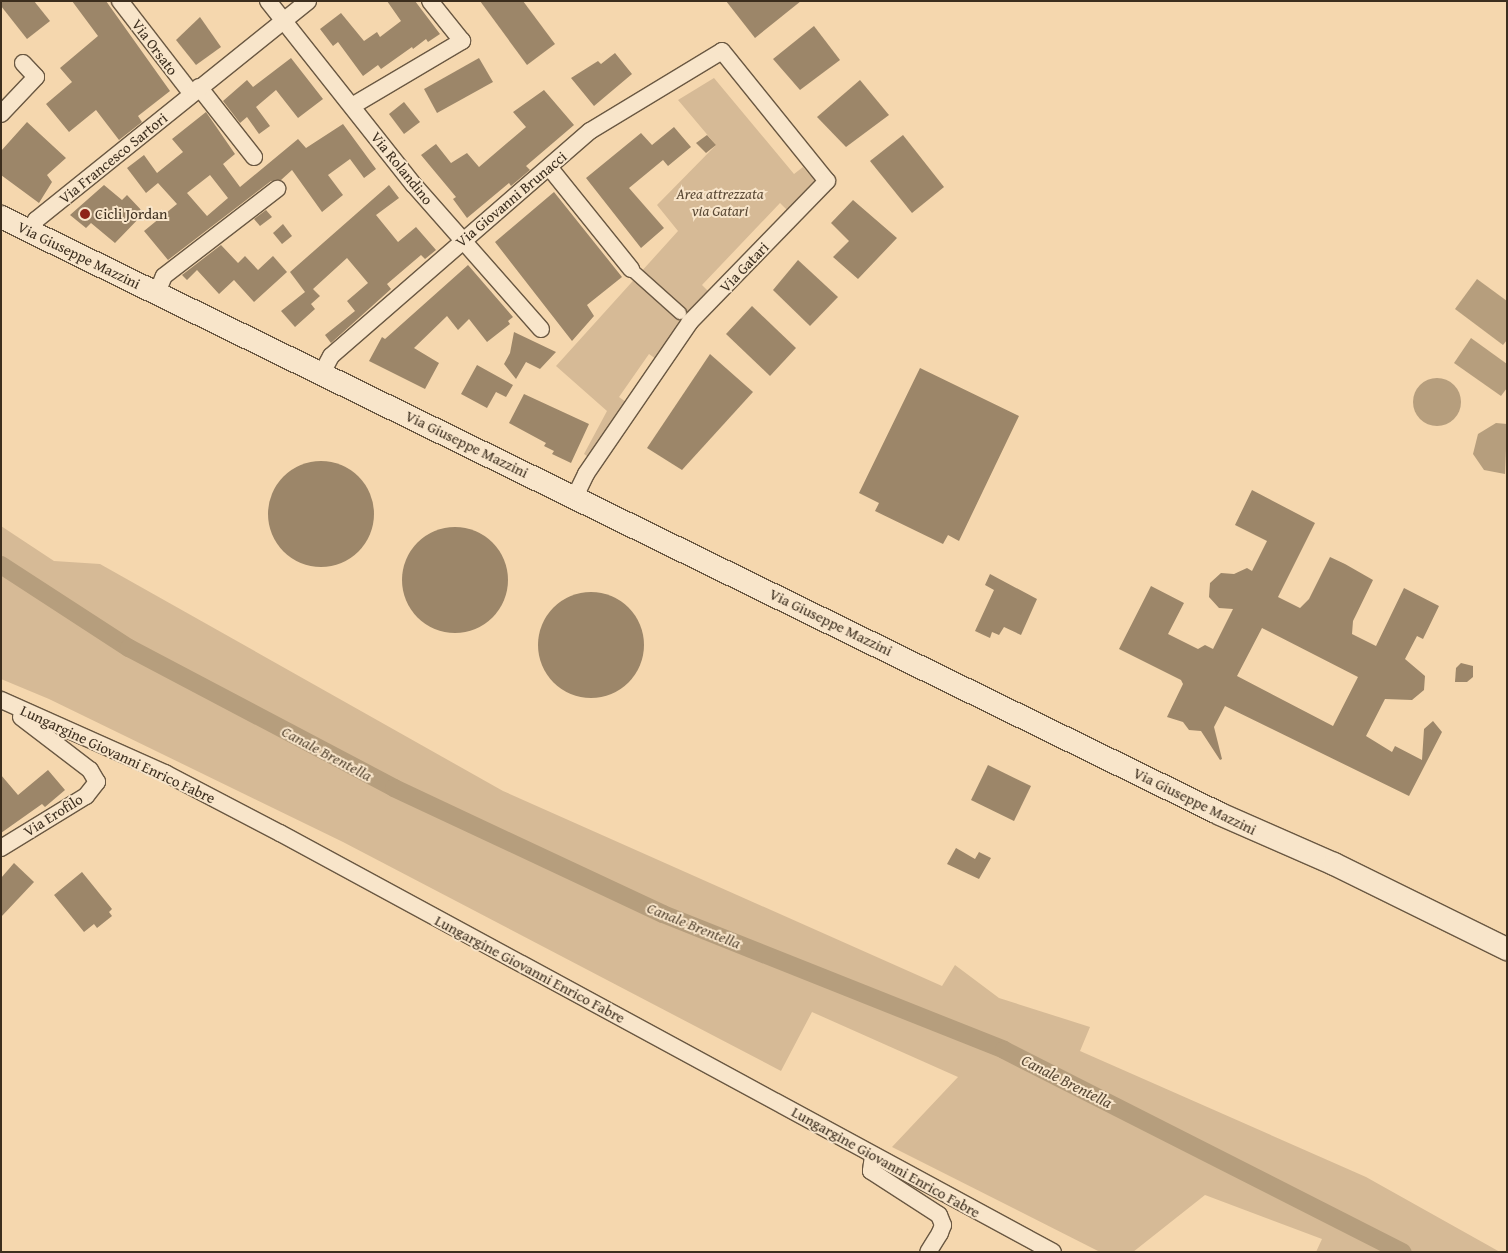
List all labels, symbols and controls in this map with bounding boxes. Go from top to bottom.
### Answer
street label: Via Orsato [128,15,182,79]
street label: Via Francesco Sartori [55,109,171,207]
street label: Via Rolandino [367,128,437,208]
street label: Via Giovanni Brunacci [452,147,570,251]
park label: Area attrezzata via Gatari [676,184,764,219]
place label: Cicli Jordan [95,205,167,223]
marker: Cicli Jordan [79,208,91,220]
street label: Via Giuseppe Mazzini [15,217,143,293]
street label: Via Gatari [716,238,772,296]
street label: Via Giuseppe Mazzini [403,406,531,482]
street label: Via Giuseppe Mazzini [767,584,895,660]
street label: Lungargine Giovanni Enrico Fabre [18,701,218,807]
water label: Canale Brentella [279,721,375,785]
street label: Via Giuseppe Mazzini [1131,763,1259,839]
street label: Via Erofilo [20,790,86,840]
water label: Canale Brentella [644,898,744,952]
street label: Lungargine Giovanni Enrico Fabre [432,911,628,1027]
water label: Canale Brentella [1018,1050,1116,1112]
street label: Lungargine Giovanni Enrico Fabre [789,1103,983,1221]

